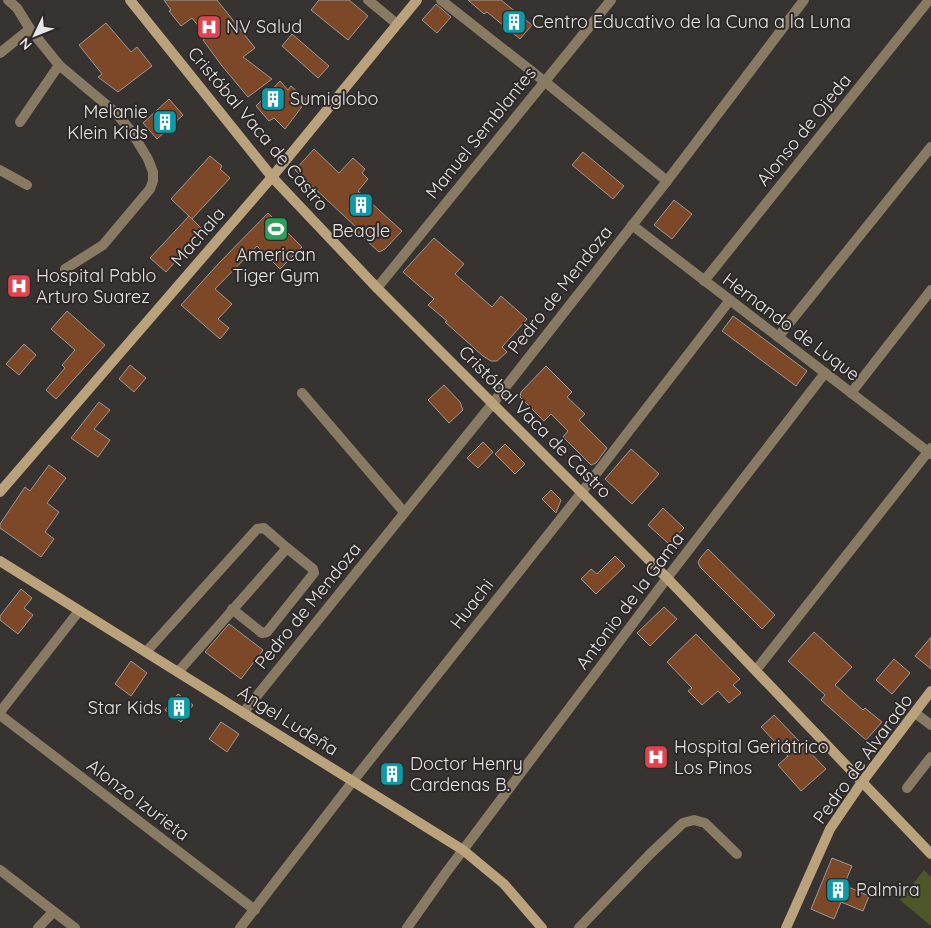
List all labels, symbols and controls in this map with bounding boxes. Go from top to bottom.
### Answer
building icon: Centro Educativo de la Cuna a la Luna [501,9,527,35]
north arrow [10,10,60,60]
place label: Centro Educativo de la Cuna a la Luna [532,10,851,33]
hospital icon: NV Salud [196,14,222,40]
place label: NV Salud [226,15,302,38]
text: N [15,34,36,54]
street label: Cristóbal Vaca de Castro [183,42,334,215]
street label: Manuel Semblantes [420,62,541,203]
street label: Alonso de Ojeda [751,69,856,190]
building icon: Sumiglobo [260,86,286,112]
place label: Sumiglobo [290,87,378,110]
place label: Melanie Klein Kids [67,100,148,144]
building icon: Melanie Klein Kids [152,109,178,135]
building icon: Beagle [348,192,374,218]
street label: Machala [166,202,230,271]
sports icon: American Tiger Gym [263,216,289,242]
place label: Beagle [332,219,390,242]
street label: Pedro de Mendoza [502,221,617,358]
place label: American Tiger Gym [233,243,319,287]
place label: Hospital Pablo Arturo Suarez [36,264,156,308]
street label: Hernando de Luque [718,268,864,386]
hospital icon: Hospital Pablo Arturo Suarez [6,273,32,299]
street label: Cristóbal Vaca de Castro [454,340,617,503]
street label: Antonio de la Gama [570,528,689,674]
street label: Pedro de Mendoza [249,538,366,674]
street label: Huachi [445,574,498,633]
street label: Ángel Ludeña [234,681,343,761]
street label: Pedro de Alvarado [808,689,917,828]
building icon: Star Kids [166,695,192,721]
place label: Star Kids [88,696,162,719]
place label: Hospital Geriátrico Los Pinos [674,735,829,779]
hospital icon: Hospital Geriátrico Los Pinos [643,744,669,770]
place label: Doctor Henry Cardenas B. [410,752,523,796]
street label: Alonzo Izurieta [82,754,194,846]
building icon: Doctor Henry Cardenas B. [379,761,405,787]
building icon: Palmira [825,877,851,903]
place label: Palmira [856,878,920,901]

